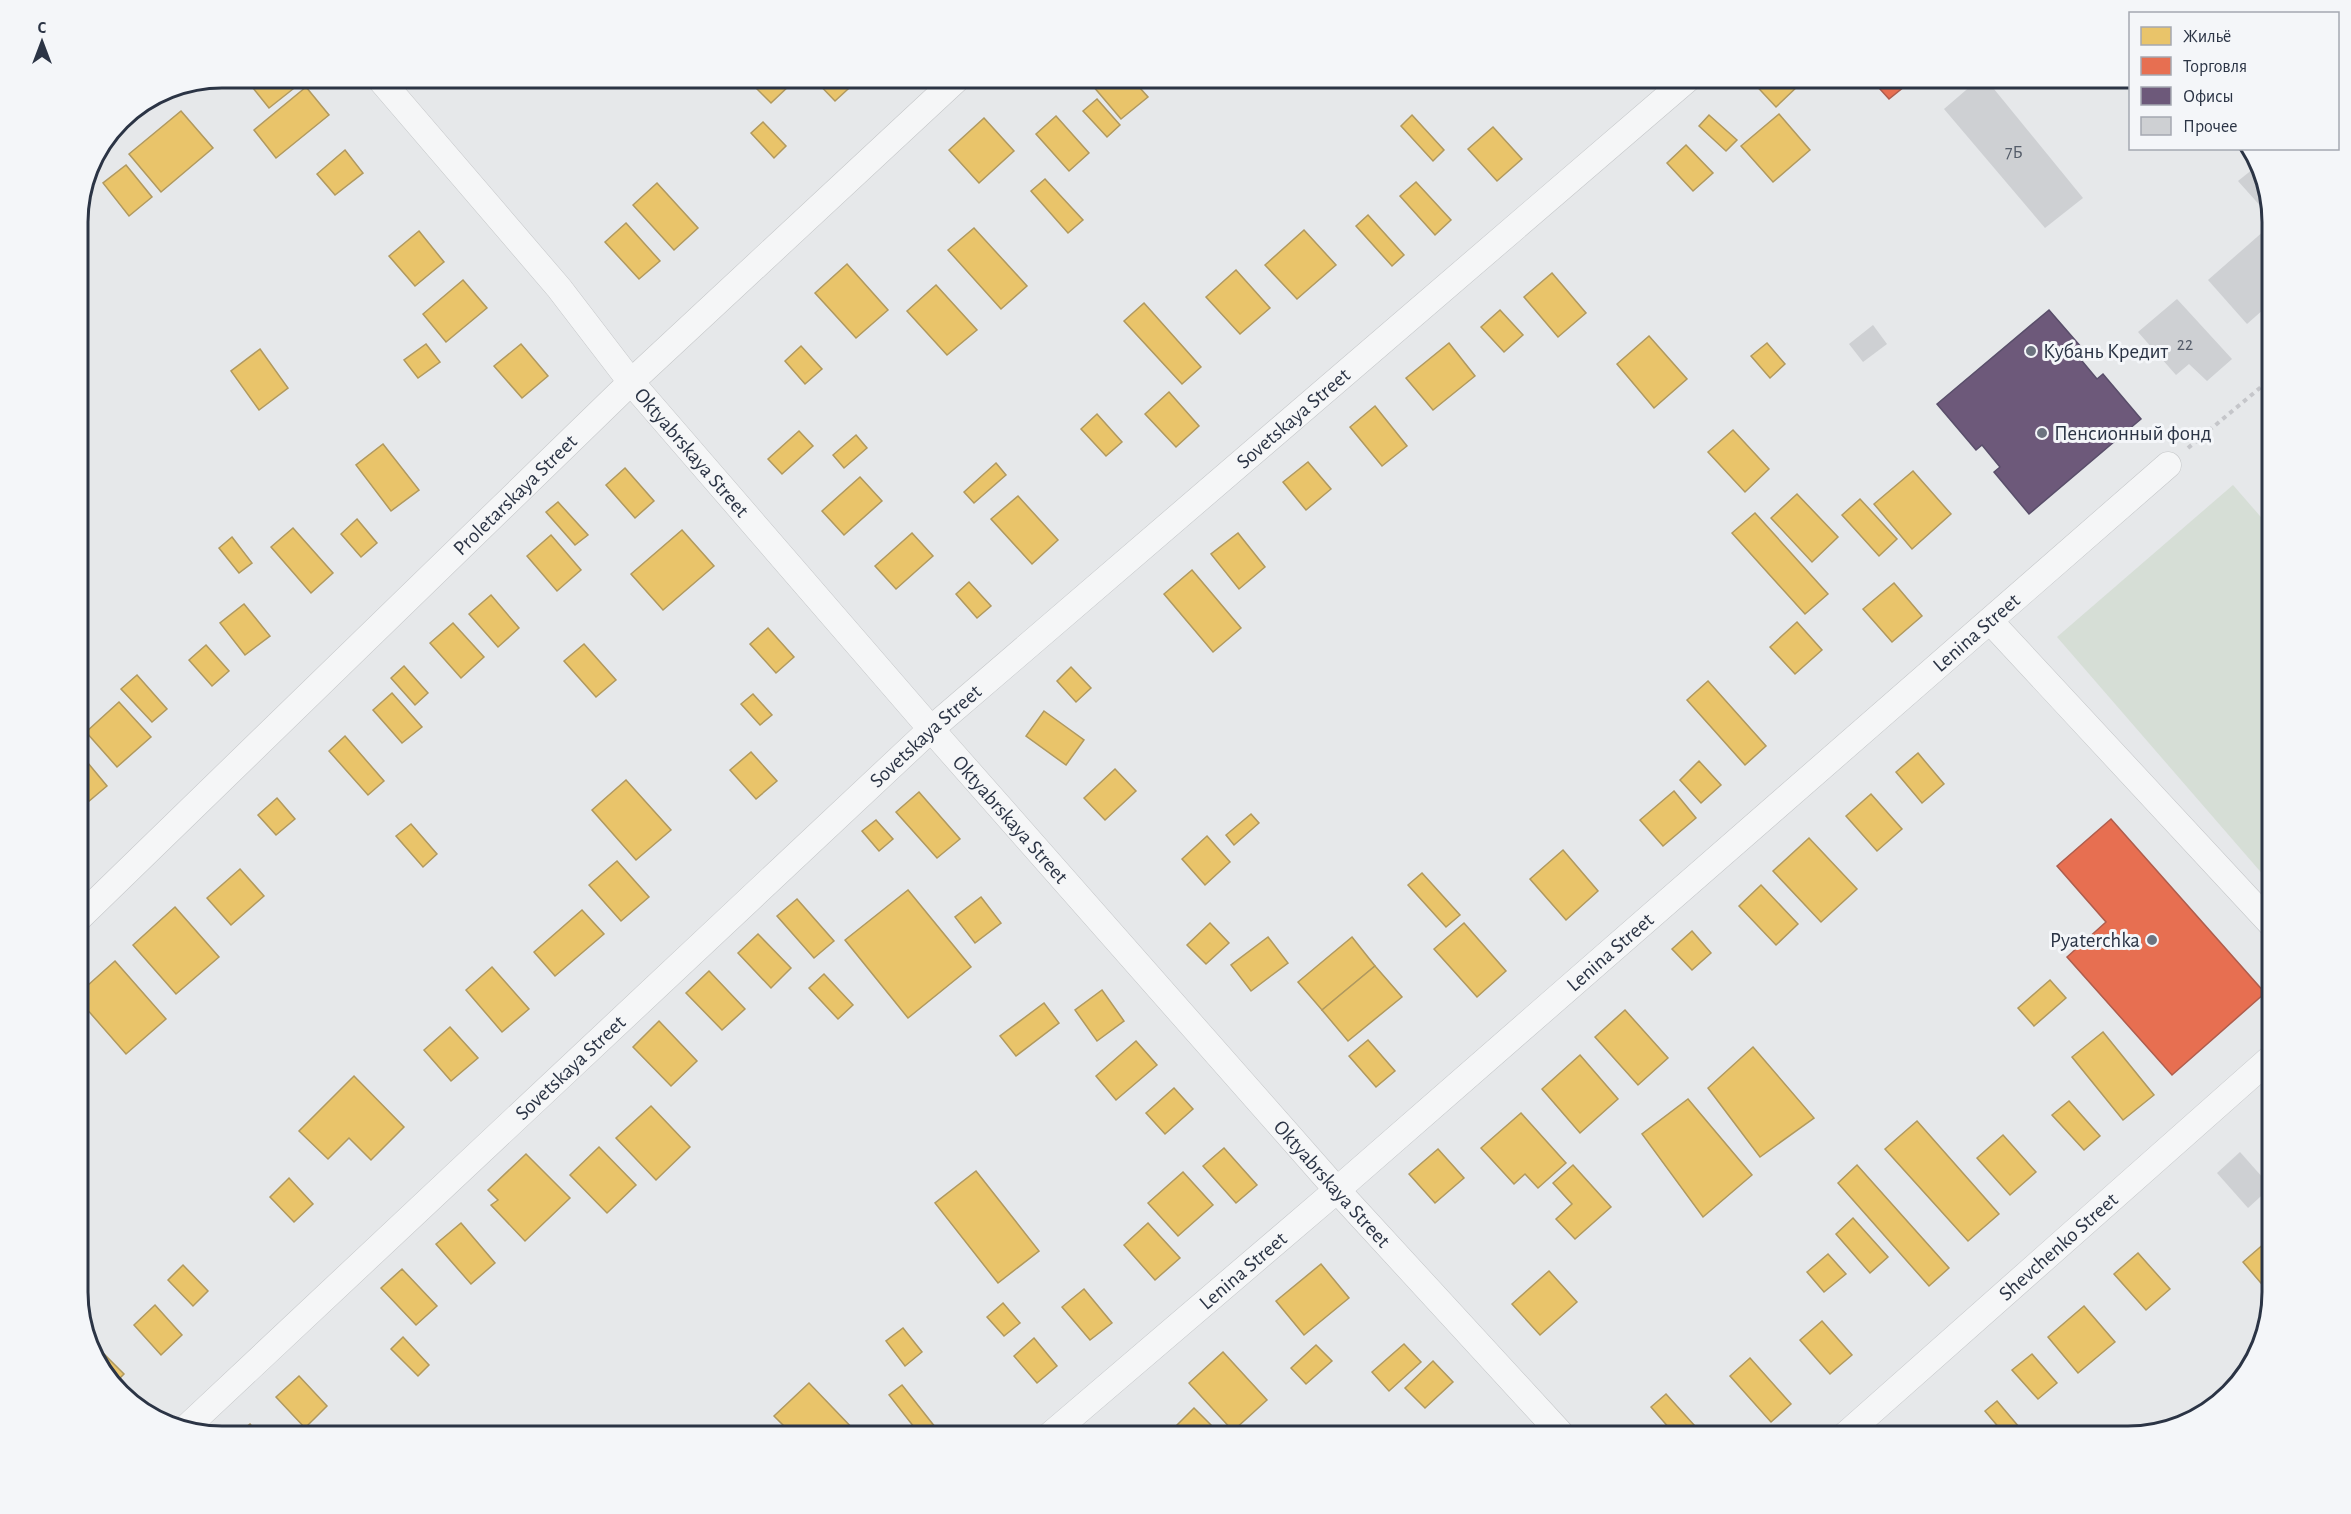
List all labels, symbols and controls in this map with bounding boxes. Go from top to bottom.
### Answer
north arrow [12,12,72,72]
legend [2129,12,2339,150]
text: С [38,20,47,36]
text: Жильё [2183,28,2231,46]
text: Торговля [2183,58,2247,76]
text: Офисы [2183,88,2234,106]
text: Прочее [2183,118,2238,136]
house number: 7Б [2005,144,2023,162]
house number: 22 [2177,336,2193,354]
place label: Кубань Кредит [2043,341,2168,362]
marker: Кубань Кредит [2024,344,2038,358]
street label: Sovetskaya Street [1232,364,1354,472]
street label: Oktyabrskaya Street [631,384,753,521]
place label: Пенсионный фонд [2054,423,2212,444]
marker: Пенсионный фонд [2035,426,2049,440]
street label: Proletarskaya Street [449,430,581,559]
street label: Lenina Street [1929,589,2024,676]
street label: Sovetskaya Street [866,680,985,791]
street label: Oktyabrskaya Street [949,751,1072,888]
street label: Lenina Street [1563,908,1658,995]
place label: Pyaterchka [2050,930,2140,951]
marker: Pyaterchka [2145,933,2159,947]
street label: Sovetskaya Street [511,1011,629,1124]
street label: Oktyabrskaya Street [1270,1116,1395,1251]
street label: Shevchenko Street [1995,1188,2122,1304]
street label: Lenina Street [1195,1227,1291,1313]

